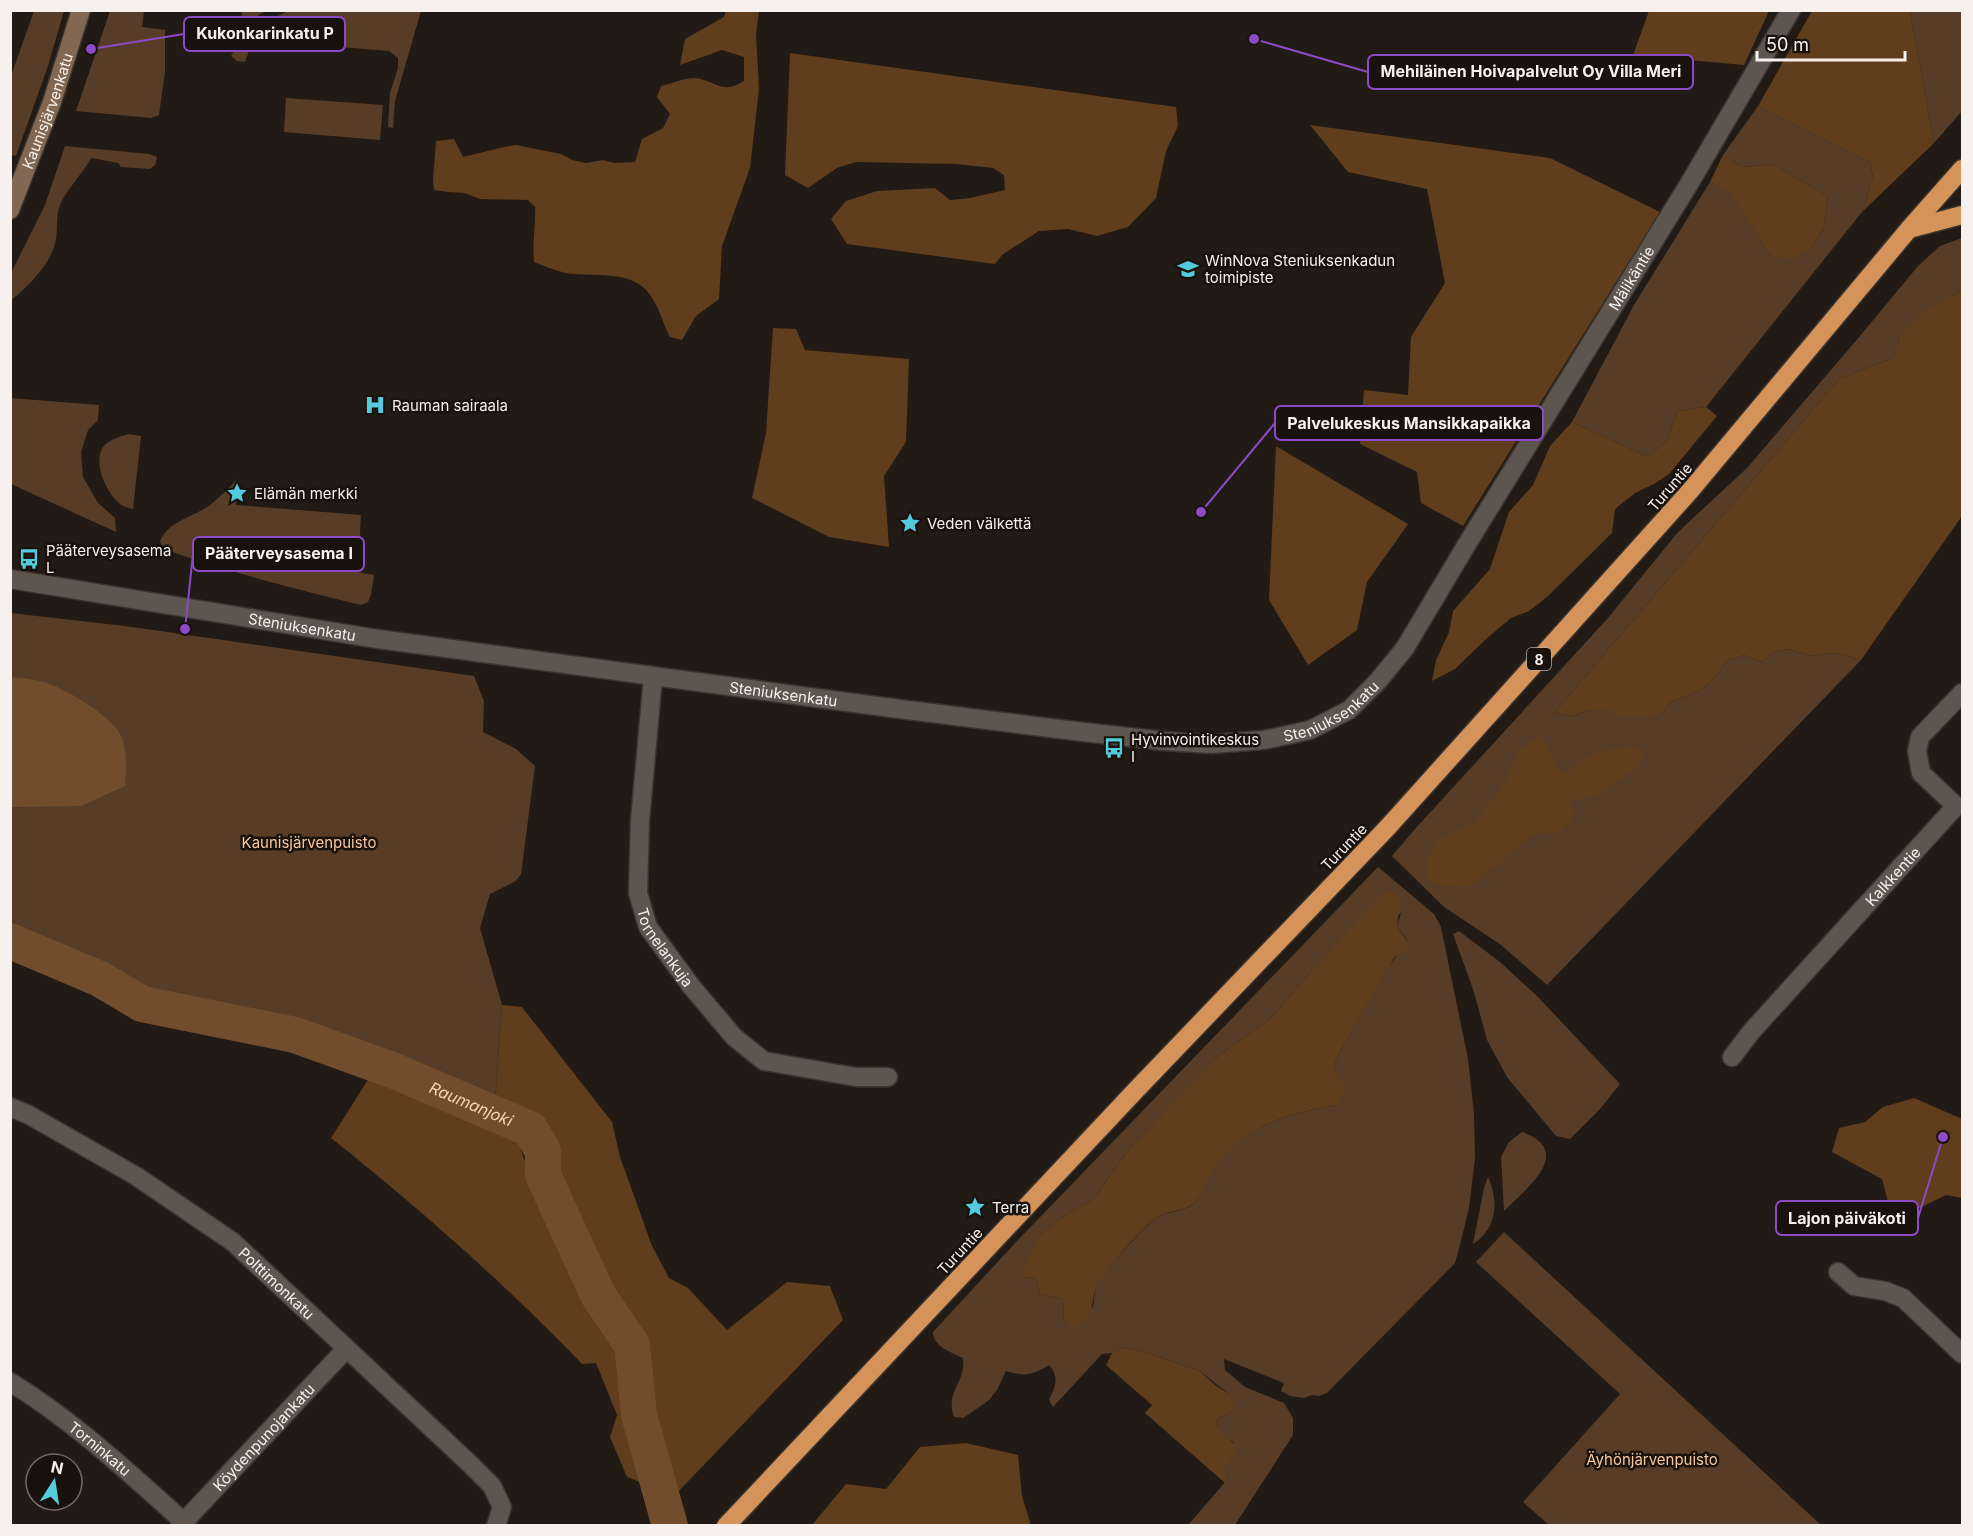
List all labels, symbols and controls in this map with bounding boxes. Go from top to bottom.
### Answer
callout: Kukonkarinkatu P [184,17,345,51]
text: Kukonkarinkatu P [196,23,334,43]
scale bar [1757,24,1906,62]
text: 50 m [1766,34,1809,55]
street label: Kaunisjärvenkatu [17,50,76,172]
callout: Mehiläinen Hoivapalvelut Oy Villa Meri [1368,55,1693,89]
text: Mehiläinen Hoivapalvelut Oy Villa Meri [1381,61,1681,81]
street label: Mälikäntie [1604,242,1658,314]
place label: WinNova Steniuksenkadun toimipiste [1205,251,1395,287]
school or university icon: WinNova Steniuksenkadun toimipiste [1176,257,1200,281]
hospital icon: Rauman sairaala [363,393,387,417]
place label: Rauman sairaala [392,396,508,415]
callout: Palvelukeskus Mansikkapaikka [1275,406,1543,440]
text: Palvelukeskus Mansikkapaikka [1287,413,1531,433]
street label: Turuntie [1644,459,1696,515]
place icon: Elämän merkki [225,481,249,505]
place label: Elämän merkki [254,484,358,503]
place icon: Veden välkettä [898,511,922,535]
place label: Veden välkettä [927,514,1031,533]
callout: Pääterveysasema I [193,537,364,571]
place label: Pääterveysasema L [46,541,171,577]
text: Pääterveysasema I [205,543,353,563]
bus stop icon: Pääterveysasema L [17,547,41,571]
street label: Steniuksenkatu [247,609,357,645]
road number: 8 [1527,648,1551,670]
street label: Steniuksenkatu [728,677,839,710]
street label: Steniuksenkatu [1281,677,1382,745]
place label: Hyvinvointikeskus I [1131,730,1259,766]
bus stop icon: Hyvinvointikeskus I [1102,736,1126,760]
street label: Turuntie [1317,819,1371,875]
park label: Kaunisjärvenpuisto [242,833,376,852]
street label: Kalkkentie [1861,843,1924,910]
street label: Tornelankuja [633,905,698,990]
water label: Raumanjoki [426,1077,517,1131]
place icon: Terra [963,1195,987,1219]
place label: Terra [992,1198,1029,1217]
callout: Lajon päiväkoti [1776,1201,1918,1235]
text: Lajon päiväkoti [1788,1208,1906,1228]
street label: Turuntie [933,1223,987,1279]
street label: Polttimonkatu [235,1243,319,1323]
street label: Köydenpunojankatu [208,1379,318,1495]
street label: Torninkatu [65,1417,135,1480]
park label: Äyhönjärvenpuisto [1586,1450,1718,1469]
north arrow [24,1452,84,1512]
text: N [49,1456,65,1478]

